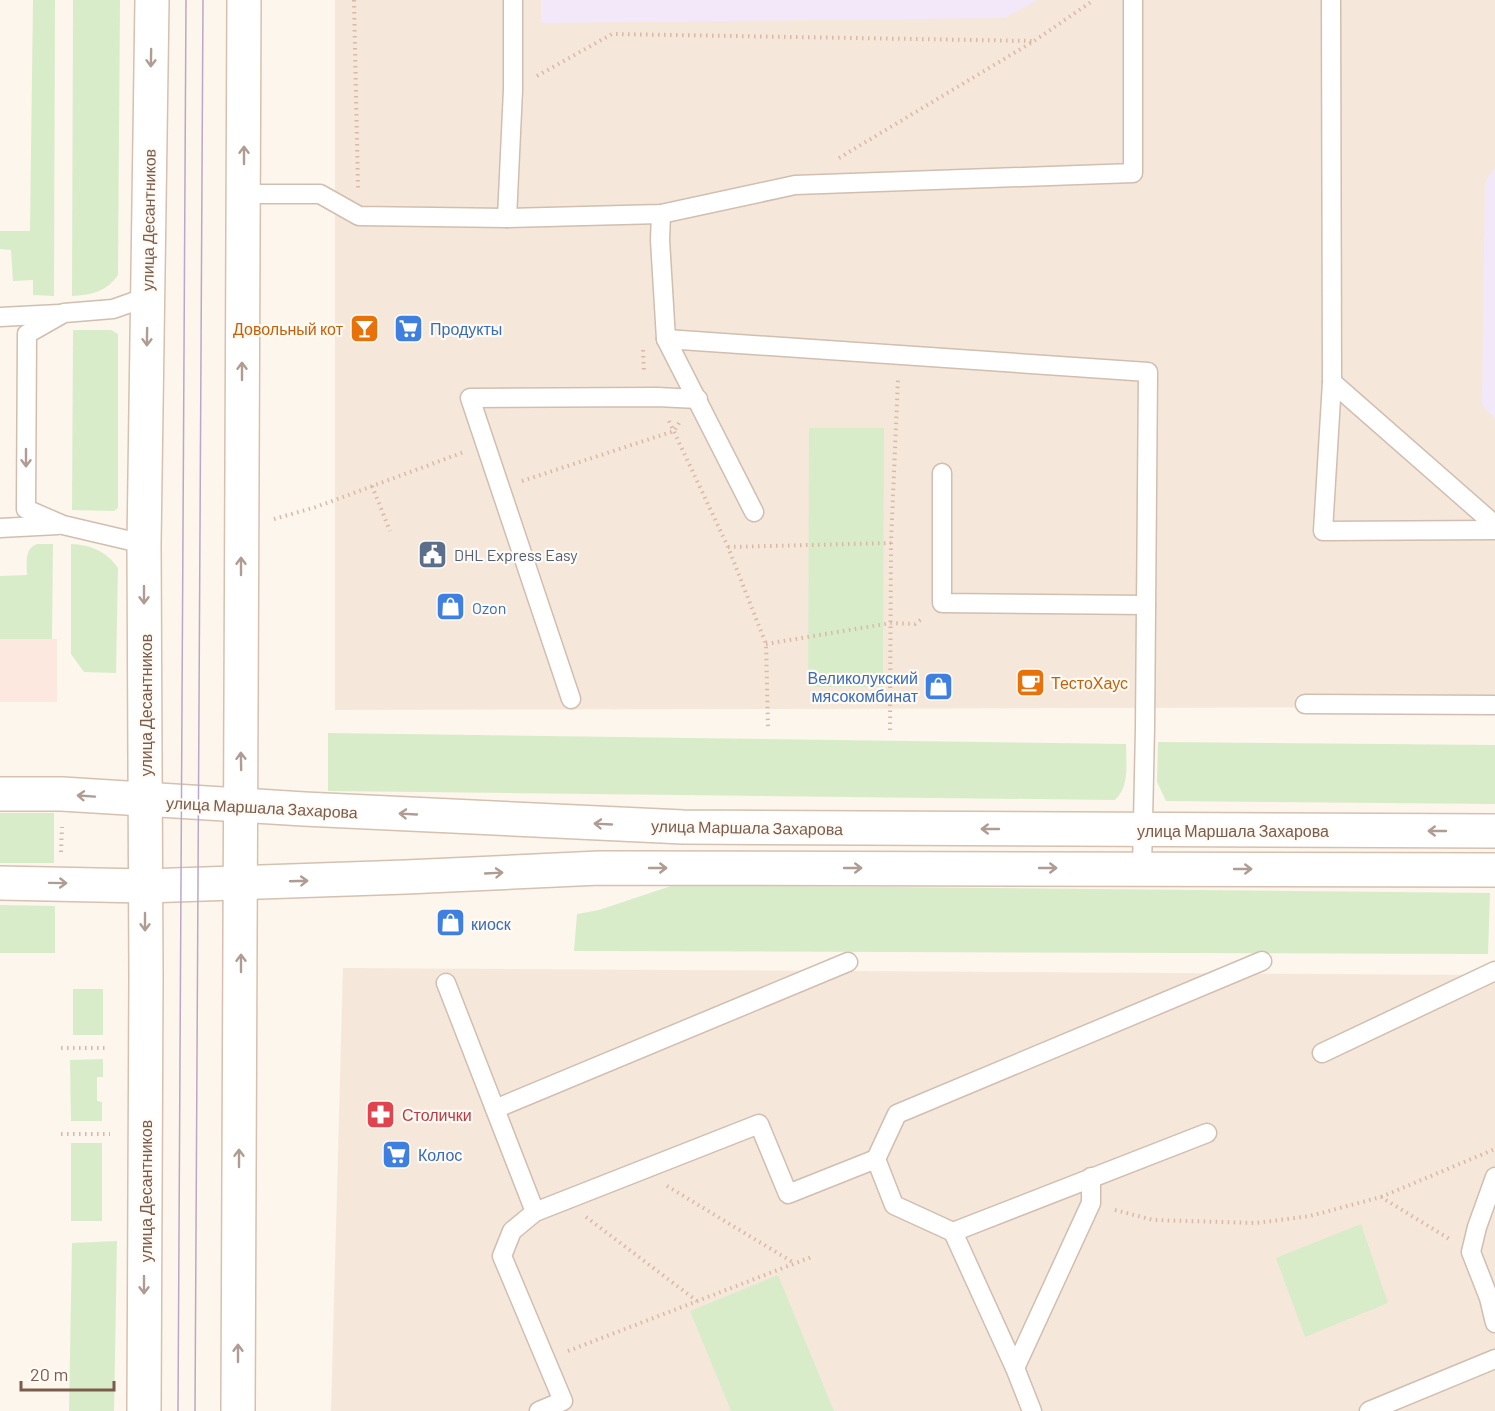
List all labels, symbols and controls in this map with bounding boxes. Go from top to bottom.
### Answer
one-way arrow [145,48,157,68]
one-way arrow [238,146,249,166]
street label: улица Десантников [137,149,159,291]
bar icon: Довольный кот [348,312,380,344]
supermarket icon: Продукты [393,312,425,344]
place label: Довольный кот [233,319,344,338]
place label: Продукты [430,319,502,338]
one-way arrow [141,327,153,347]
one-way arrow [236,362,248,382]
one-way arrow [20,447,32,467]
public building icon: DHL Express Easy [417,538,449,570]
place label: DHL Express Easy [454,545,578,564]
one-way arrow [235,557,247,577]
one-way arrow [138,585,150,605]
shop icon: Ozon [435,591,467,623]
place label: Ozon [472,598,506,617]
street label: улица Десантников [136,634,155,776]
cafe icon: ТестоХаус [1014,666,1046,698]
place label: Великолукский мясокомбинат [808,668,919,705]
shop icon: Великолукский мясокомбинат [923,670,955,702]
place label: ТестоХаус [1051,673,1128,692]
one-way arrow [235,752,246,772]
one-way arrow [77,790,97,801]
street label: улица Маршала Захарова [166,792,358,822]
one-way arrow [399,809,419,820]
street label: улица Маршала Захарова [651,816,843,838]
one-way arrow [594,818,614,829]
street label: улица Маршала Захарова [1137,821,1329,840]
one-way arrow [980,823,1000,834]
one-way arrow [1427,825,1447,837]
one-way arrow [647,862,667,874]
one-way arrow [842,862,862,874]
one-way arrow [1037,862,1057,874]
one-way arrow [1232,863,1252,875]
one-way arrow [483,868,503,879]
one-way arrow [288,875,308,886]
one-way arrow [48,877,68,889]
shop icon: киоск [434,907,466,939]
one-way arrow [139,911,151,931]
place label: киоск [471,914,512,933]
one-way arrow [235,953,247,973]
pharmacy icon: Столички [365,1098,397,1130]
place label: Столички [402,1105,472,1124]
street label: улица Десантников [136,1120,155,1262]
supermarket icon: Колос [381,1138,413,1170]
place label: Колос [418,1145,462,1164]
one-way arrow [234,1148,245,1168]
one-way arrow [138,1274,150,1294]
one-way arrow [232,1343,244,1363]
scale bar [21,1354,114,1392]
text: 20 m [30,1363,68,1385]

